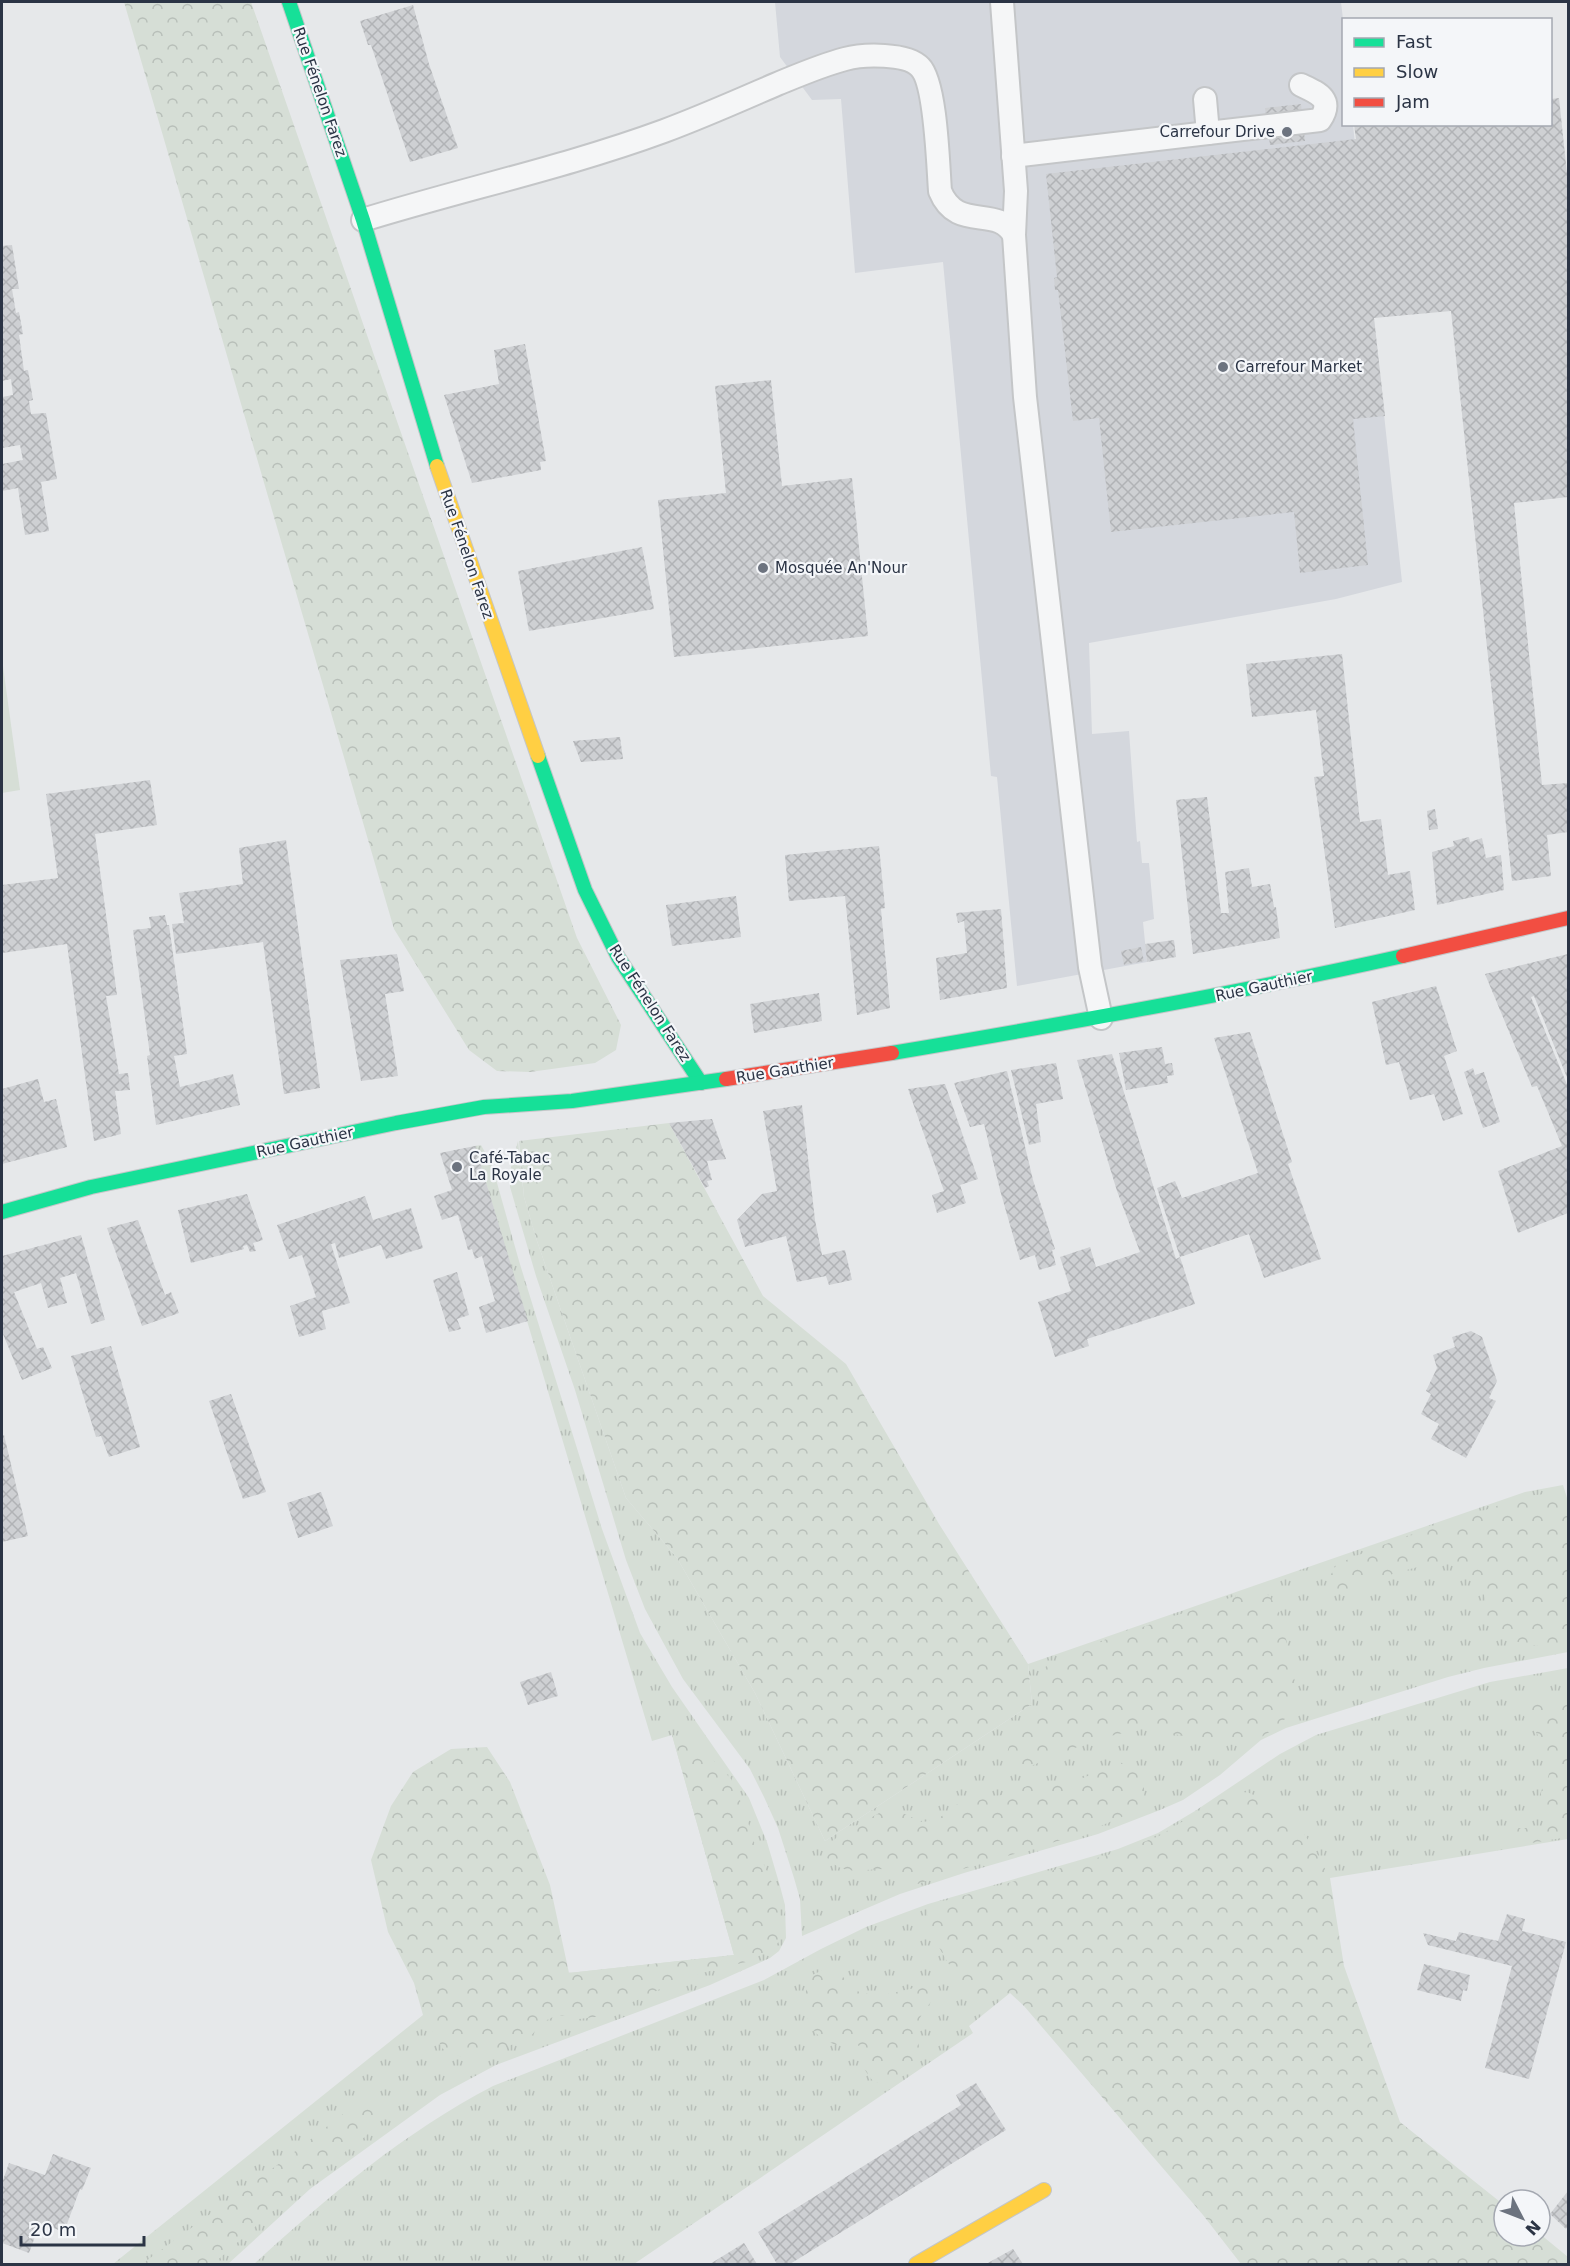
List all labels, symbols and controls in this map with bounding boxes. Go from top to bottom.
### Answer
legend [1342,18,1552,126]
street label: Rue Fénelon Farez [289,25,351,159]
text: Fast [1396,31,1432,52]
text: Slow [1396,61,1438,82]
text: Jam [1395,91,1430,112]
place label: Carrefour Drive [1159,123,1275,141]
marker: Carrefour Drive [1280,125,1294,139]
place label: Carrefour Market [1235,358,1362,376]
marker: Carrefour Market [1216,360,1230,374]
street label: Rue Fénelon Farez [436,487,498,621]
place label: Mosquée An'Nour [775,559,908,577]
marker: Mosquée An'Nour [756,561,770,575]
street label: Rue Fénelon Farez [605,941,695,1065]
street label: Rue Gauthier [1214,967,1315,1005]
street label: Rue Gauthier [735,1053,836,1087]
street label: Rue Gauthier [255,1123,356,1161]
place label: Café-Tabac La Royale [469,1149,550,1184]
marker: Café-Tabac La Royale [450,1160,464,1174]
north arrow [1492,2188,1552,2248]
scale bar [21,2209,144,2247]
text: N [1521,2216,1544,2239]
text: 20 m [30,2219,76,2240]

